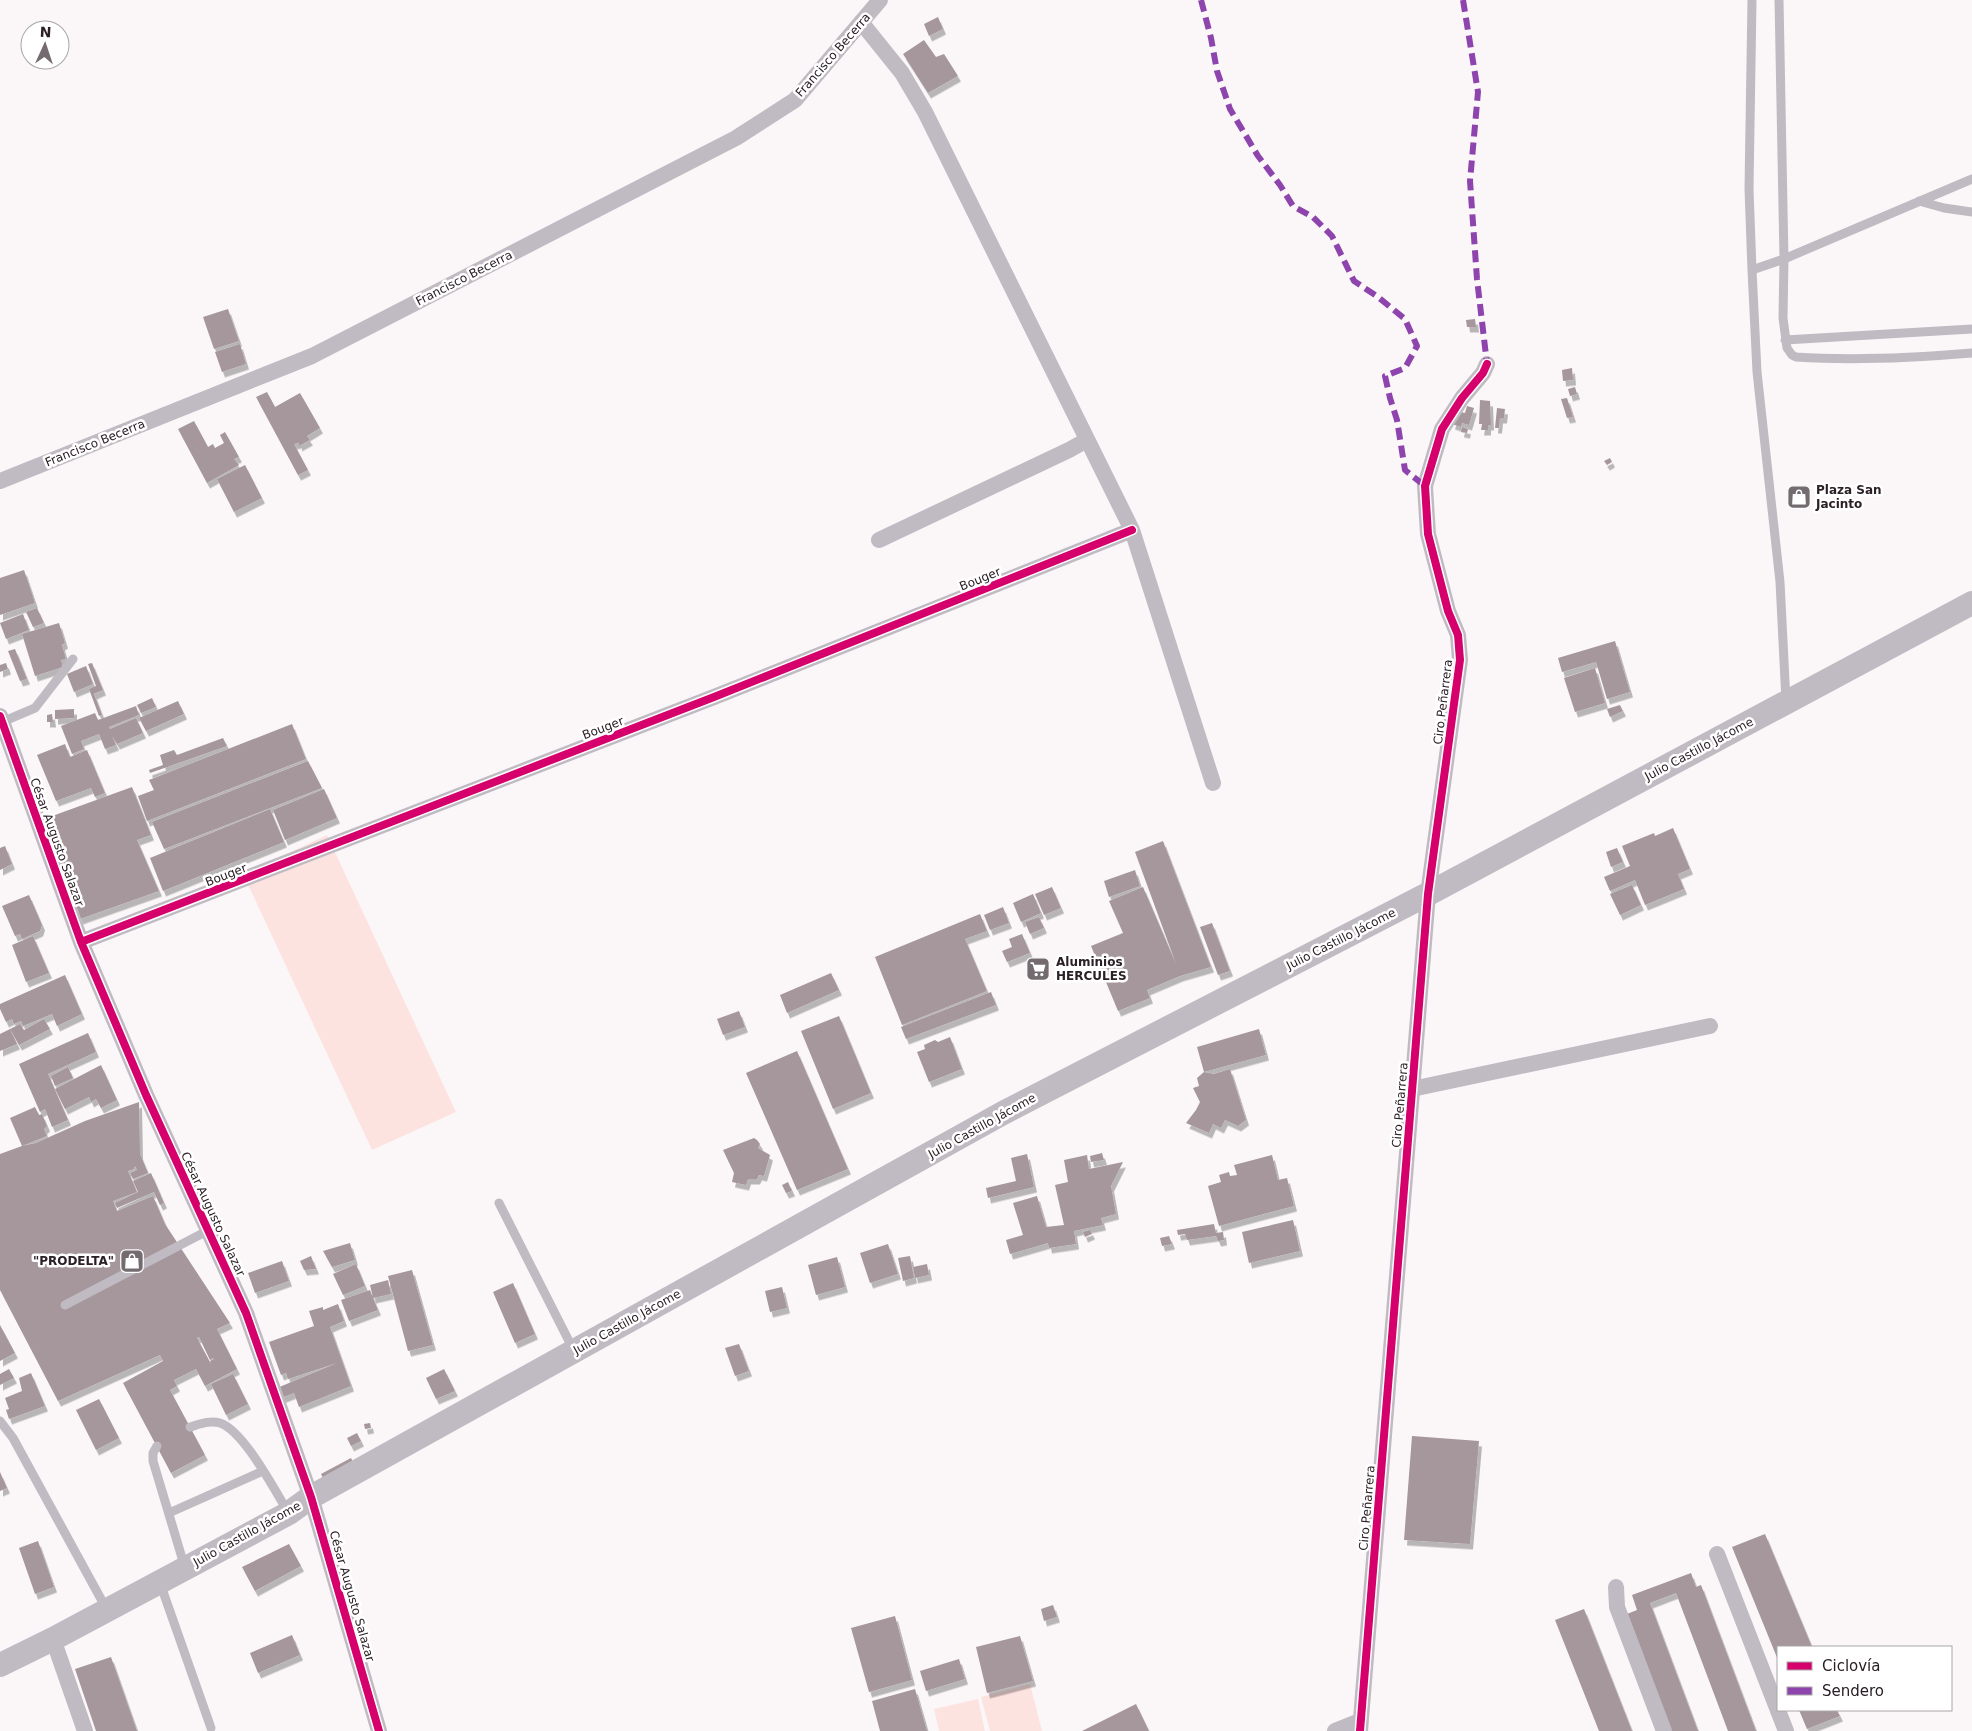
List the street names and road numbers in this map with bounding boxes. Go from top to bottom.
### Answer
street label: Francisco Becerra [793,10,873,100]
street label: Francisco Becerra [413,248,515,308]
street label: Francisco Becerra [43,417,147,469]
street label: Bouger [957,564,1003,594]
street label: Ciro Peñarrera [1431,659,1455,745]
street label: Bouger [580,714,626,742]
street label: Julio Castillo Jácome [1642,714,1756,784]
street label: César Augusto Salazar [27,776,87,908]
street label: Bouger [203,861,249,889]
street label: Julio Castillo Jácome [1283,905,1398,973]
street label: Ciro Peñarrera [1389,1062,1411,1148]
street label: Julio Castillo Jácome [925,1091,1038,1162]
street label: César Augusto Salazar [178,1150,248,1278]
street label: Julio Castillo Jácome [570,1287,683,1358]
street label: Ciro Peñarrera [1356,1465,1378,1551]
street label: Julio Castillo Jácome [190,1499,303,1570]
street label: César Augusto Salazar [327,1529,377,1663]

